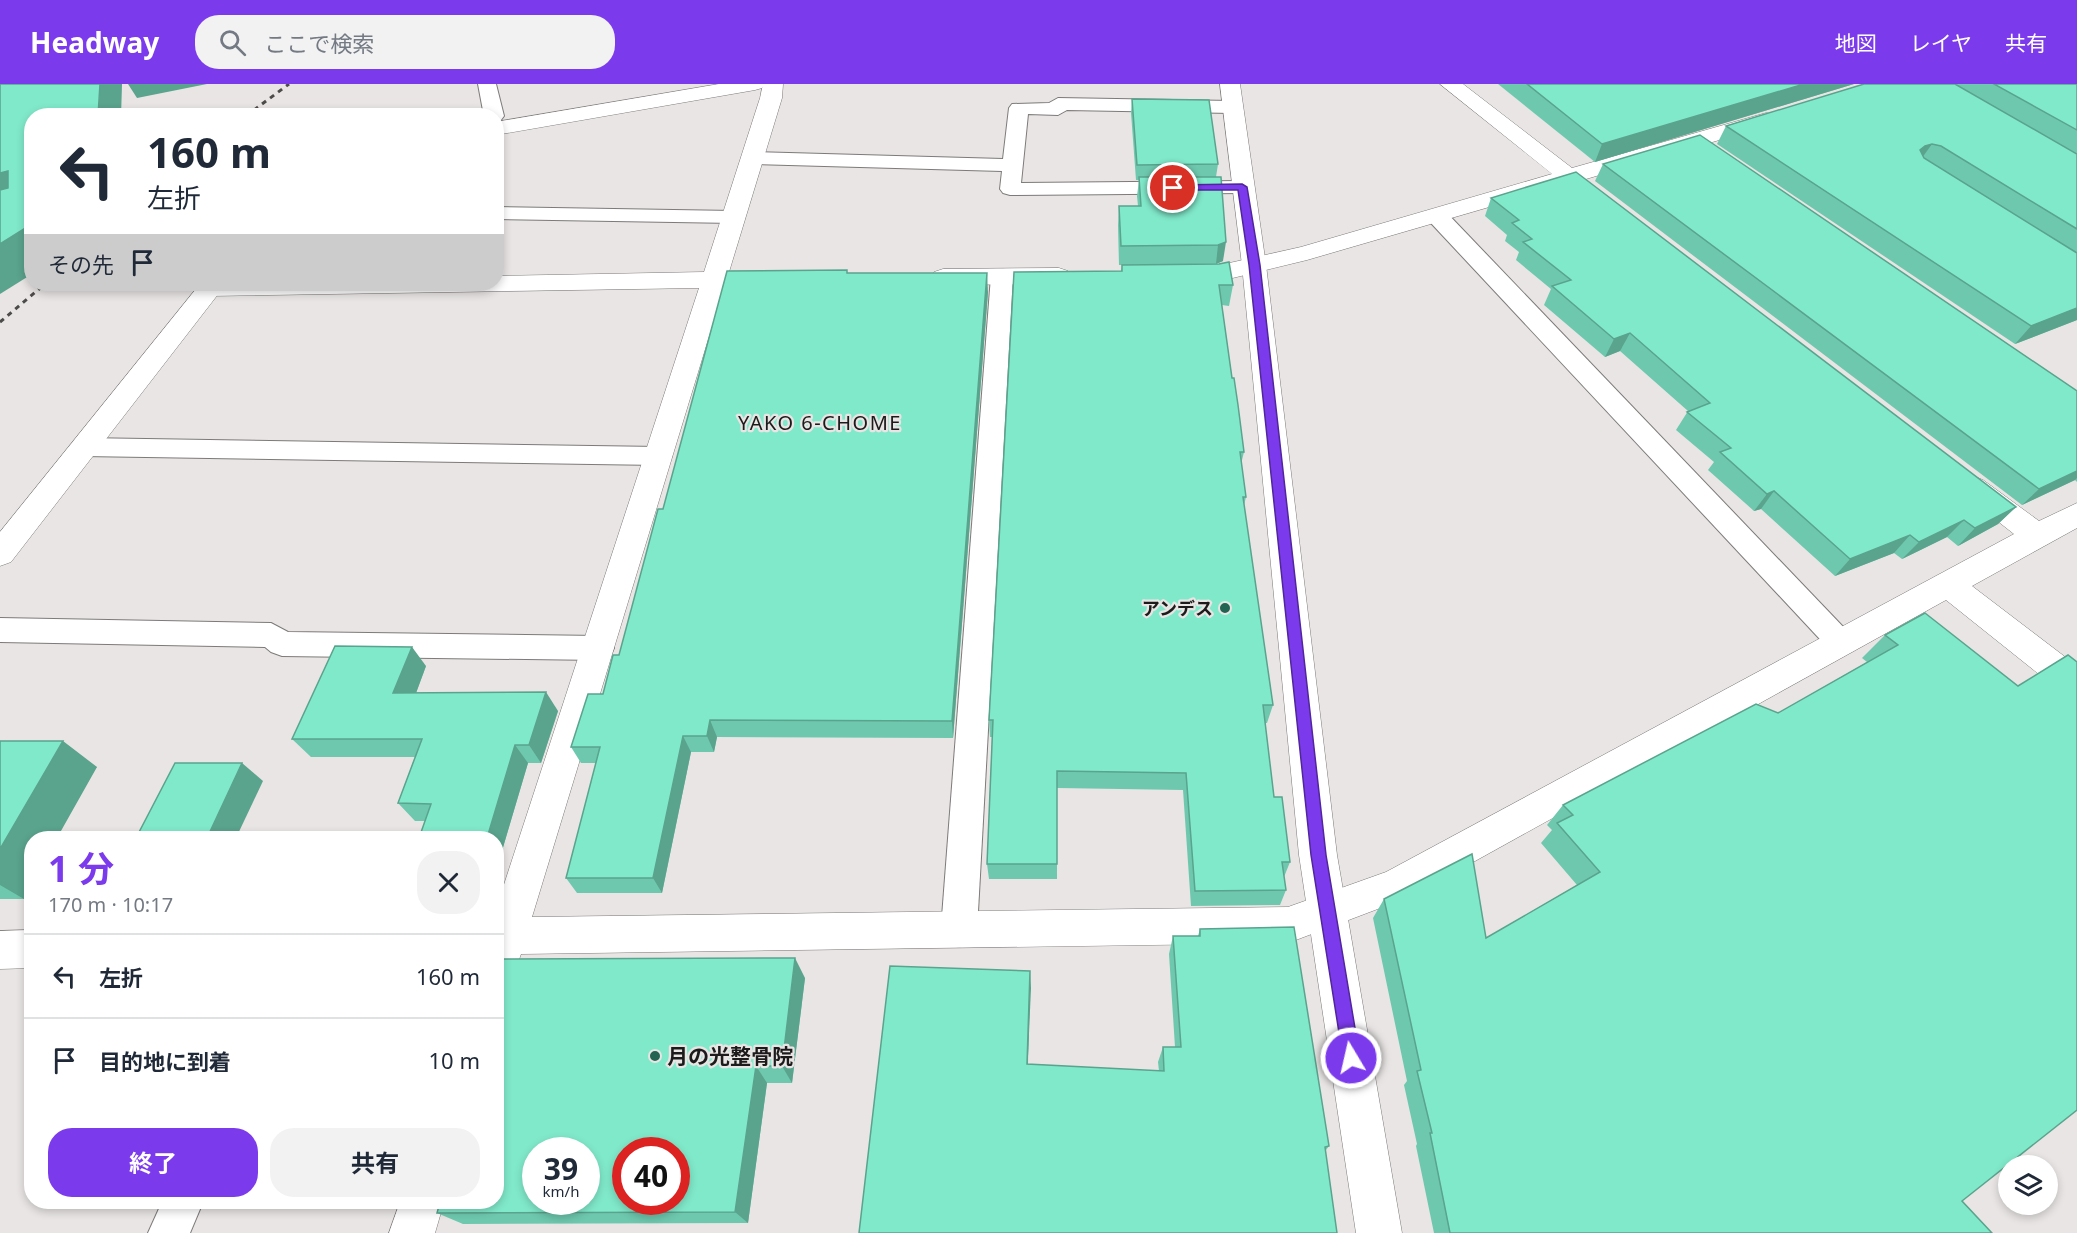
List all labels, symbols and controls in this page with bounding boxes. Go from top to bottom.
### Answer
search box [195,15,615,69]
text: Headway [30,23,159,61]
icon: search [216,26,249,59]
text: ここで検索 [264,28,374,58]
text: 地図 [1835,29,1877,57]
text: レイヤ [1910,29,1972,57]
text: 共有 [2005,29,2047,57]
text: 160 m [147,123,271,180]
icon: left [48,132,126,210]
pin [1147,162,1198,213]
icon: arrive [1156,171,1189,204]
text: 左折 [147,179,201,216]
icon: arrive [126,246,159,279]
text: その先 [48,249,114,279]
district label: YAKO 6-CHOME [738,409,902,436]
place label: アンデス [1142,596,1213,620]
marker: アンデス [1218,601,1232,615]
text: 1 分 [48,844,114,893]
button: close [417,851,480,914]
text: 170 m · 10:17 [48,891,173,918]
icon: left [48,960,81,993]
text: 160 m [416,961,480,991]
text: 左折 [99,962,143,992]
position arrow [1319,1026,1383,1090]
place label: 月の光整骨院 [667,1042,793,1070]
icon: arrive [48,1044,81,1077]
text: 10 m [429,1045,480,1075]
text: 目的地に到着 [99,1046,231,1076]
marker: 月の光整骨院 [648,1049,662,1063]
button: 終了 [48,1128,258,1197]
button: 共有 [270,1128,480,1197]
speed limit sign: 40 [612,1137,690,1215]
text: 39 [544,1148,578,1189]
map controls [1998,1155,2058,1215]
button: layers [1998,1155,2058,1215]
text: km/h [543,1181,579,1201]

